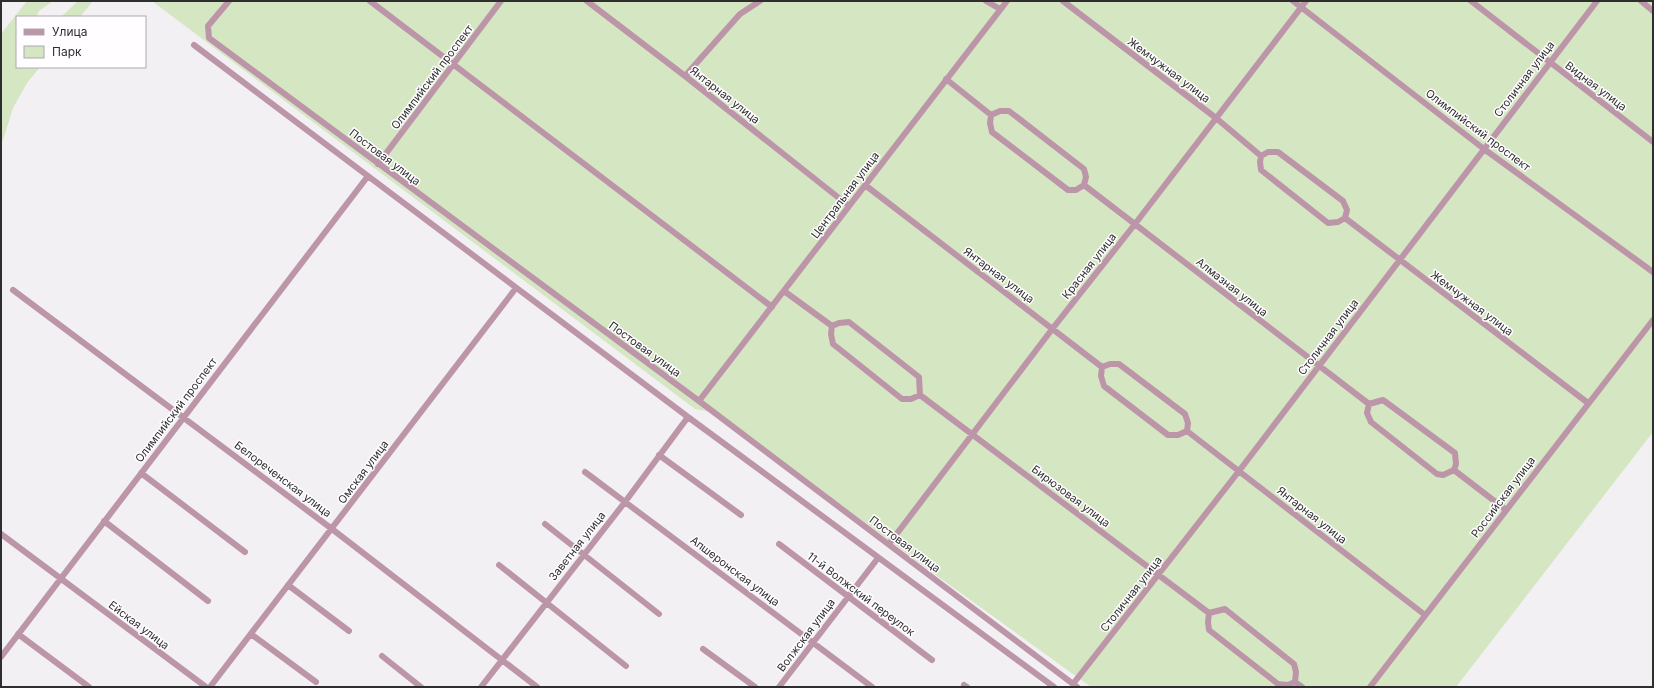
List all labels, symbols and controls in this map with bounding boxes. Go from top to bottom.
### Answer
legend [16,16,146,68]
street label: Олимпийский проспект [388,21,477,132]
text: Улица [52,24,87,39]
street label: Жемчужная улица [1125,34,1213,106]
street label: Столичная улица [1491,38,1557,120]
text: Парк [52,44,82,59]
street label: Видная улица [1562,58,1630,114]
street label: Янтарная улица [687,63,763,127]
street label: Олимпийский проспект [1423,86,1534,175]
street label: Постовая улица [347,126,423,188]
street label: Центральная улица [808,149,882,241]
street label: Красная улица [1059,230,1119,302]
street label: Янтарная улица [961,244,1037,306]
street label: Алмазная улица [1193,255,1271,319]
street label: Жемчужная улица [1428,267,1516,339]
street label: Столичная улица [1295,296,1361,378]
street label: Постовая улица [606,318,684,380]
street label: Олимпийский проспект [132,354,221,465]
street label: Белореченская улица [232,438,334,520]
street label: Омская улица [335,438,391,506]
street label: Российская улица [1468,454,1538,540]
street label: Бирюзовая улица [1029,462,1113,530]
street label: Янтарная улица [1274,483,1350,547]
street label: Заветная улица [546,509,608,583]
street label: Постовая улица [867,513,943,575]
street label: Апшеронская улица [688,533,782,609]
street label: 11-й Волжский переулок [804,549,918,639]
street label: Столичная улица [1097,553,1165,635]
street label: Волжская улица [774,596,838,674]
street label: Ейская улица [106,598,172,652]

